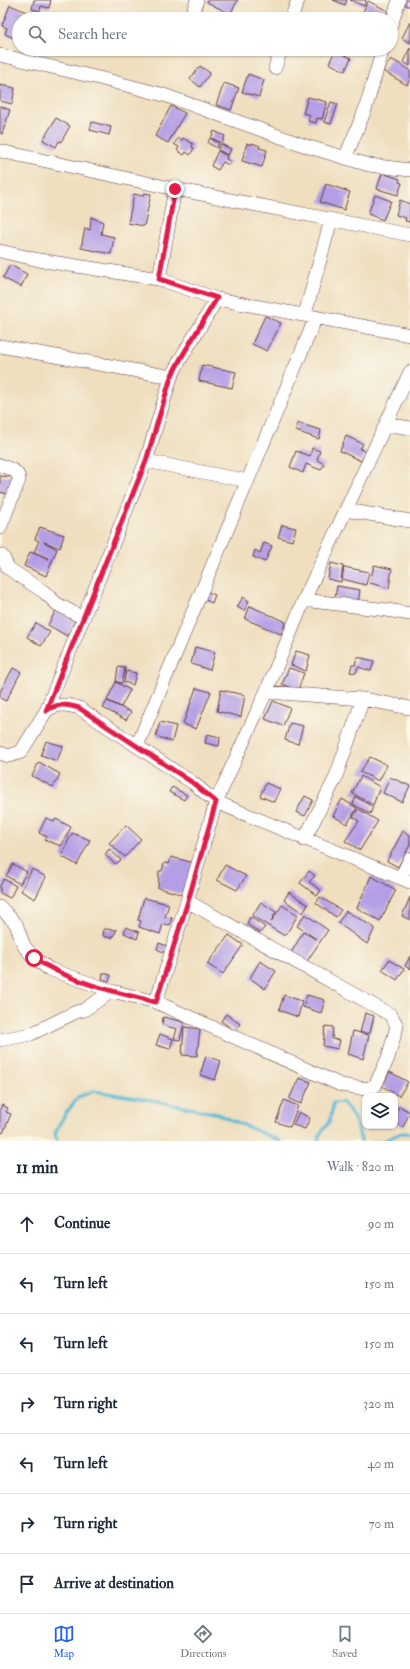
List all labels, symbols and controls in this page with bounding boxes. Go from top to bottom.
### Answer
search box [12,12,398,56]
icon: search [26,23,48,45]
text: Search here [58,25,127,44]
route end [166,180,184,198]
route start [25,949,43,967]
map controls [362,1093,398,1129]
button: layers [362,1093,398,1129]
text: 11 min [16,1157,58,1178]
text: Walk · 820 m [327,1159,394,1175]
icon: ahead [16,1213,38,1235]
text: Continue [54,1214,110,1233]
text: 90 m [368,1216,394,1232]
icon: left [16,1273,38,1295]
text: Turn left [54,1274,108,1293]
text: 150 m [364,1276,394,1292]
icon: left [16,1333,38,1355]
text: Turn left [54,1334,108,1353]
text: 150 m [364,1336,394,1352]
icon: right [16,1393,38,1415]
text: Turn right [54,1394,117,1413]
text: 320 m [363,1396,394,1412]
icon: left [16,1453,38,1475]
text: Turn left [54,1454,108,1473]
text: 40 m [368,1456,394,1472]
icon: right [16,1513,38,1535]
text: Turn right [54,1514,117,1533]
text: 70 m [369,1516,394,1532]
icon: arrive [16,1573,38,1595]
text: Arrive at destination [54,1574,174,1593]
tab: Map [53,1623,75,1660]
tab: Directions [180,1623,227,1660]
tab: Saved [332,1623,357,1660]

